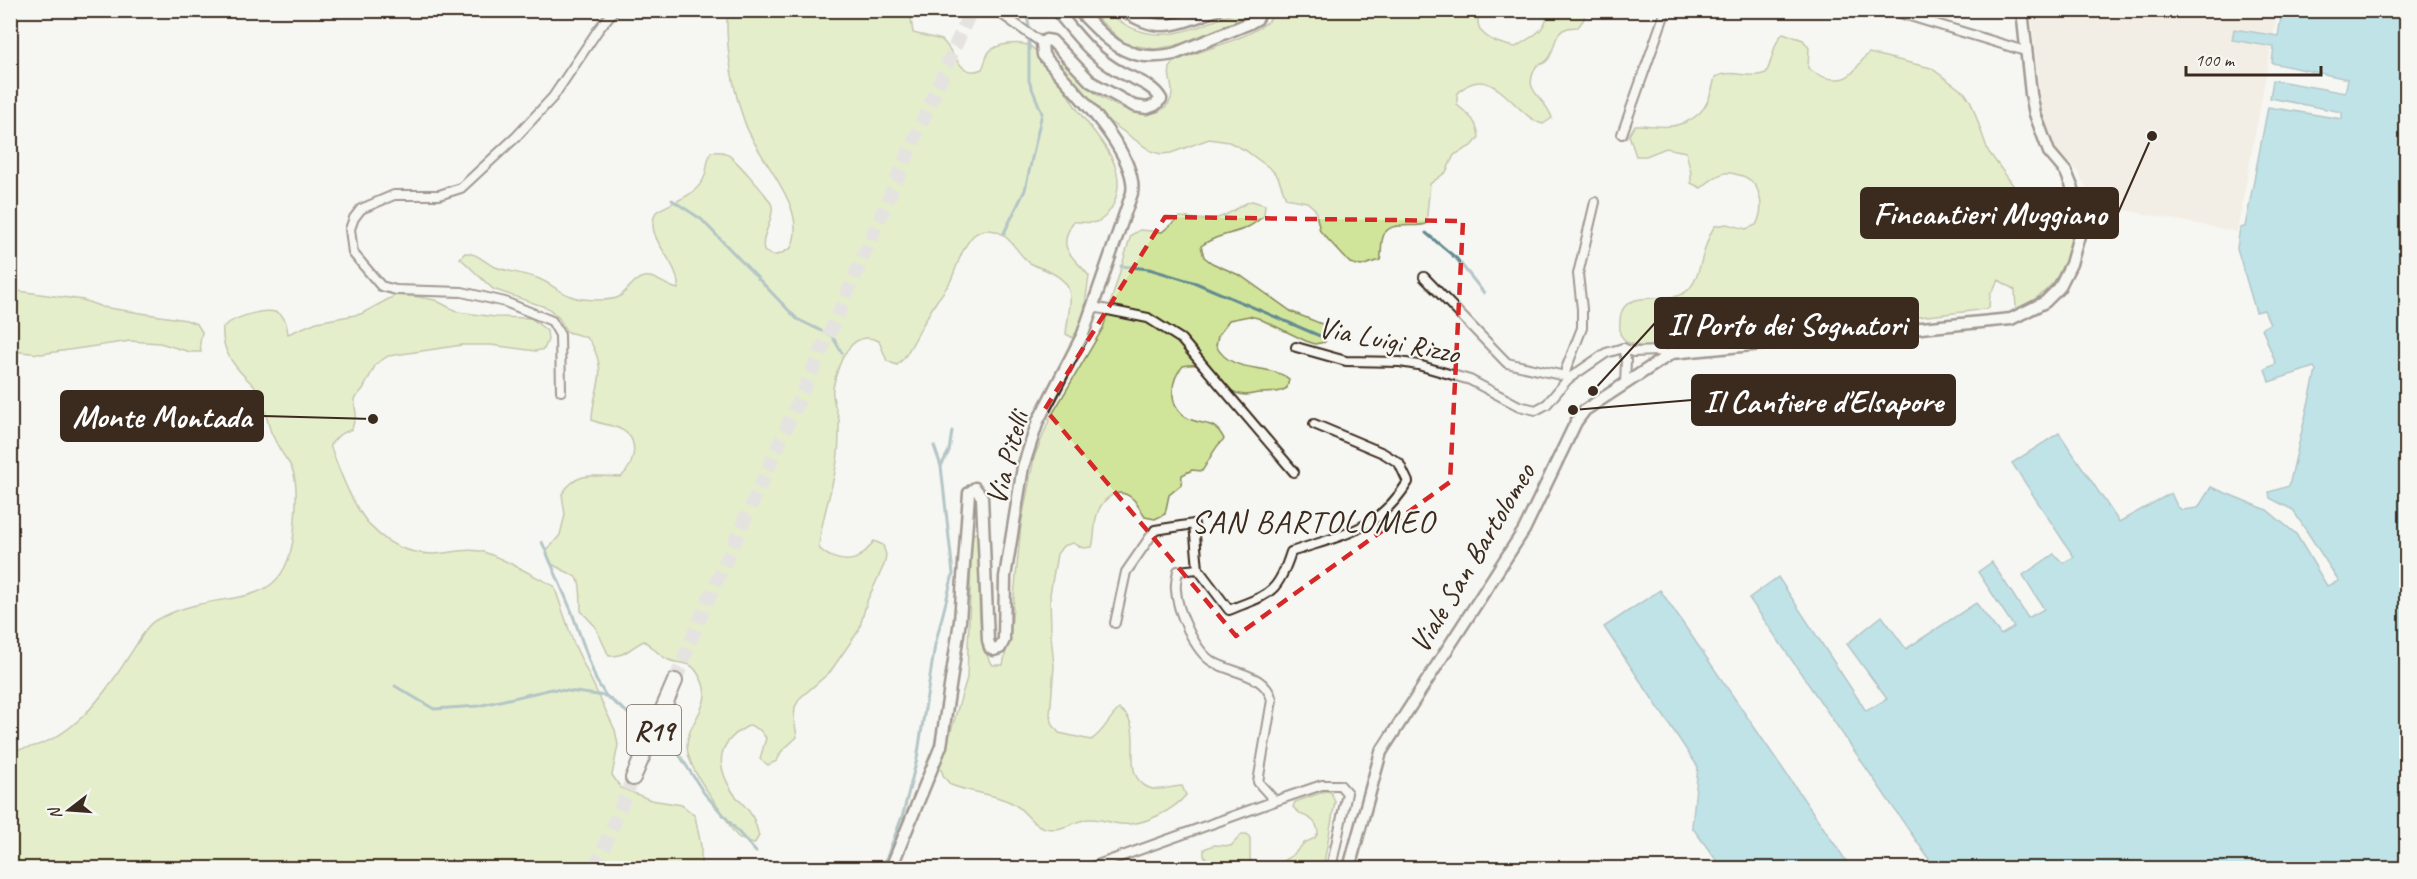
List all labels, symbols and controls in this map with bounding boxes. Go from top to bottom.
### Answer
scale bar [2186,39,2321,77]
text: 100 m [2195,49,2236,71]
callout: Fincantieri Muggiano [1861,188,2118,238]
text: Fincantieri Muggiano [1873,193,2109,234]
callout: Il Porto dei Sognatori [1655,298,1918,348]
text: Il Porto dei Sognatori [1668,304,1910,345]
street label: Via Luigi Rizzo [1315,308,1464,373]
callout: Il Cantiere d'Elsapore [1692,375,1955,425]
text: Il Cantiere d'Elsapore [1703,381,1945,422]
callout: Monte Montada [61,391,263,441]
text: Monte Montada [72,396,254,437]
street label: Via Pitelli [976,404,1038,509]
street label: Viale San Bartolomeo [1401,455,1544,660]
district label: SAN BARTOLOMEO [1191,501,1437,542]
road number: R19 [627,705,681,755]
north arrow [39,780,99,840]
text: N [44,803,67,822]

